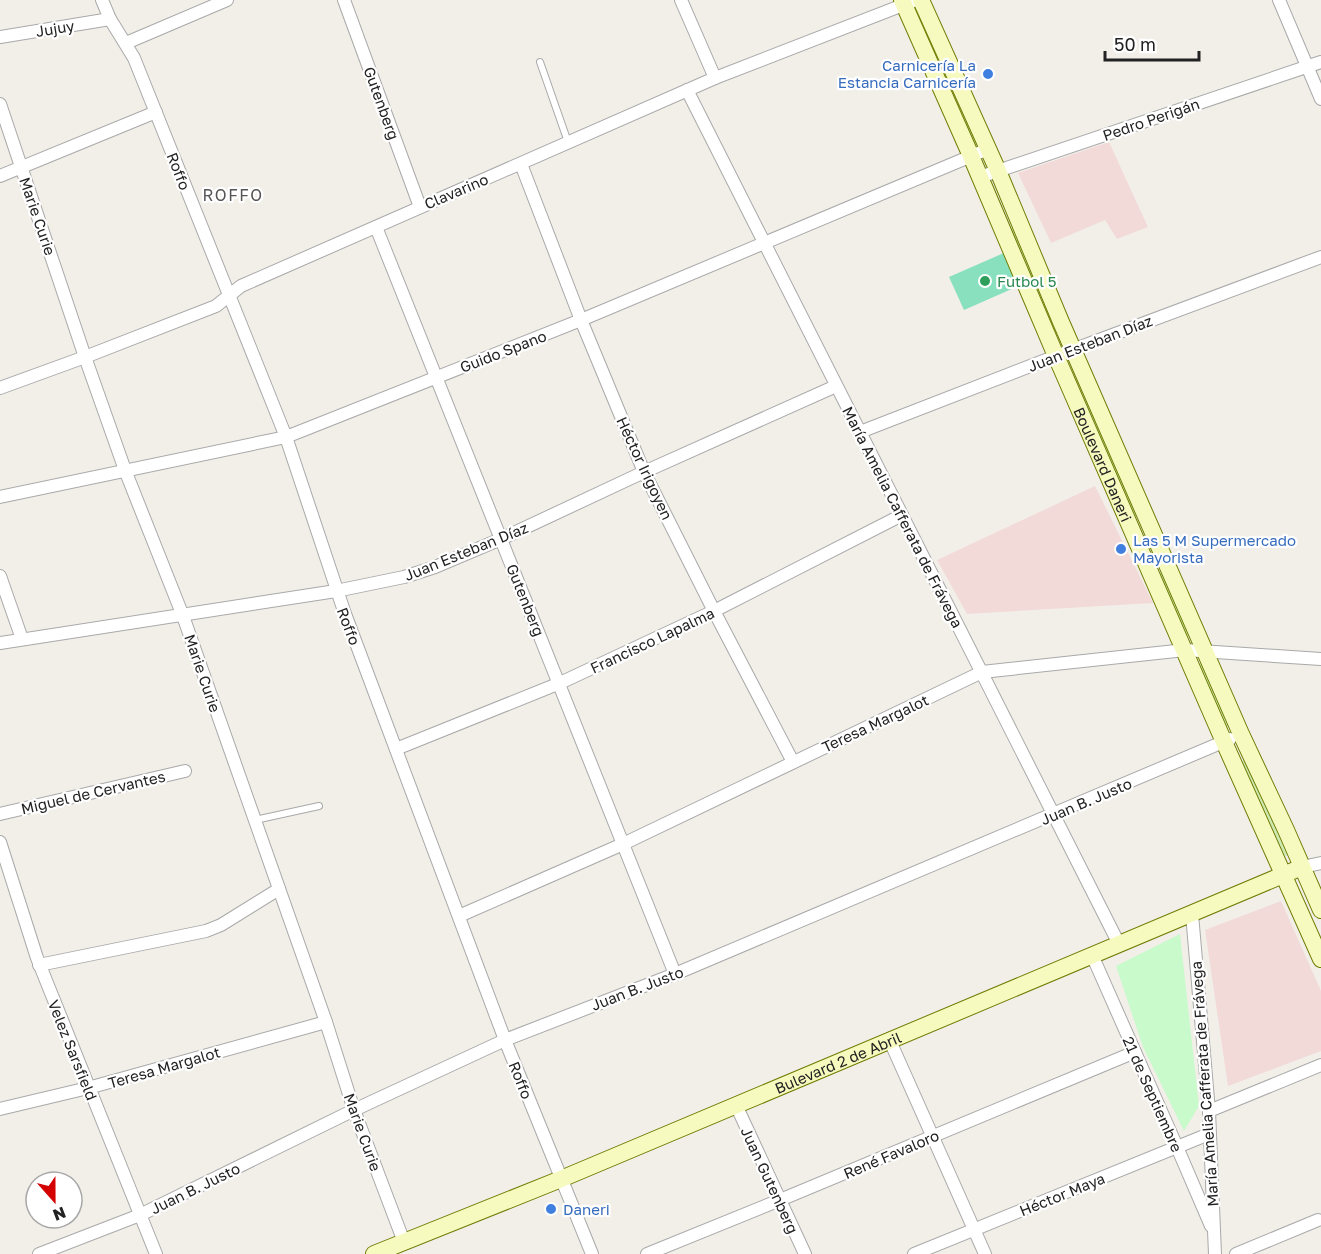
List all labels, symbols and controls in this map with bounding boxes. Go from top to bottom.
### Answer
street label: Jujuy [34,16,76,40]
scale bar [1105,24,1200,62]
text: 50 m [1114,33,1156,55]
place label: Carnicería La Estancia Carnicería [838,56,976,91]
street label: Gutenberg [360,64,404,142]
marker: Carnicería La Estancia Carnicería [981,67,995,81]
street label: Pedro Perigán [1100,94,1202,144]
street label: Roffo [163,150,195,192]
street label: Clavarino [421,169,491,213]
street label: Marie Curie [16,175,60,258]
district label: ROFFO [202,185,264,205]
place label: Futbol 5 [997,272,1056,290]
marker: Futbol 5 [978,274,992,288]
street label: Juan Esteban Díaz [1025,311,1155,375]
street label: Guido Spano [457,326,549,376]
street label: María Amelia Cafferata de Frávega [839,403,967,631]
street label: Boulevard Daneri [1070,404,1136,524]
street label: Héctor Irigoyen [613,414,677,522]
street label: Juan Esteban Díaz [401,518,531,584]
place label: Las 5 M Supermercado Mayorista [1133,531,1296,566]
marker: Las 5 M Supermercado Mayorista [1114,542,1128,556]
street label: Gutenberg [503,561,549,639]
street label: Francisco Lapalma [587,603,717,677]
street label: Roffo [334,605,364,647]
street label: Marie Curie [181,632,225,715]
street label: Teresa Margalot [819,690,931,756]
street label: Miguel de Cervantes [19,767,167,817]
street label: Juan B. Justo [1038,774,1134,828]
street label: María Amelia Cafferata de Frávega [1186,961,1222,1207]
street label: Juan B. Justo [588,962,686,1014]
street label: Velez Sarsfield [45,997,101,1103]
street label: Bulevard 2 de Abril [772,1028,904,1097]
street label: 21 de Septiembre [1119,1033,1187,1155]
street label: Teresa Margalot [106,1042,222,1092]
street label: Roffo [505,1059,537,1101]
street label: Marie Curie [341,1091,386,1174]
street label: Juan Gutenberg [737,1124,803,1236]
street label: René Favaloro [841,1126,941,1182]
street label: Juan B. Justo [147,1159,243,1217]
street label: Héctor Maya [1017,1169,1107,1219]
north arrow [24,1170,84,1230]
place label: Daneri [563,1200,610,1218]
text: N [50,1202,69,1226]
marker: Daneri [544,1202,558,1216]

